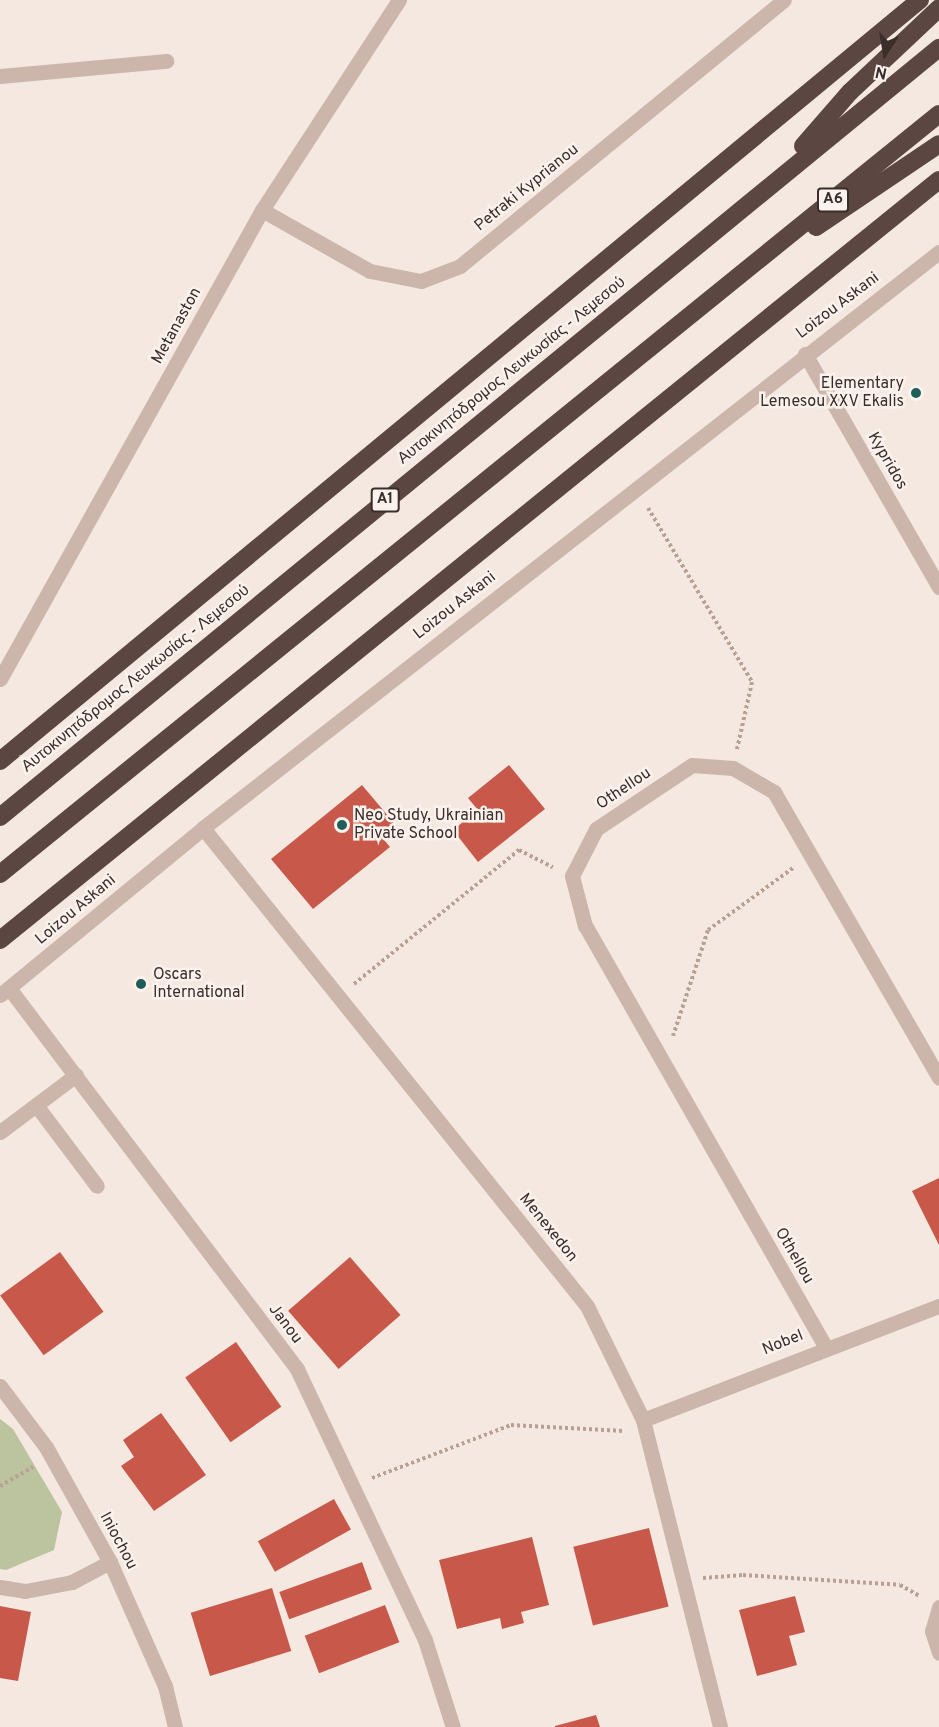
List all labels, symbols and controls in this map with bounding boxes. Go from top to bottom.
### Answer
north arrow [855,24,915,84]
text: N [874,61,889,83]
street label: Petraki Kyprianou [471,140,583,236]
road number: A6 [816,188,850,212]
street label: Loizou Askani [792,268,884,344]
street label: Αυτοκινητόδρομος Λευκωσίας - Λεμεσού [394,273,630,469]
street label: Metanaston [148,284,206,368]
place label: Elementary Lemesou XXV Ekalis [759,374,904,412]
marker: Elementary Lemesou XXV Ekalis [909,386,923,400]
street label: Kypridos [863,429,911,493]
road number: A1 [370,488,400,512]
street label: Loizou Askani [410,568,500,644]
street label: Αυτοκινητόδρομος Λευκωσίας - Λεμεσού [18,581,254,777]
street label: Othellou [593,764,655,814]
place label: Neo Study, Ukrainian Private School [354,806,503,844]
marker: Neo Study, Ukrainian Private School [335,818,349,832]
street label: Loizou Askani [32,871,120,949]
place label: Oscars International [153,965,245,1003]
marker: Oscars International [134,977,148,991]
street label: Menexedon [515,1190,581,1266]
street label: Othellou [770,1225,818,1287]
street label: Janou [264,1300,306,1348]
street label: Nobel [760,1326,806,1360]
street label: Iniochou [95,1509,141,1573]

